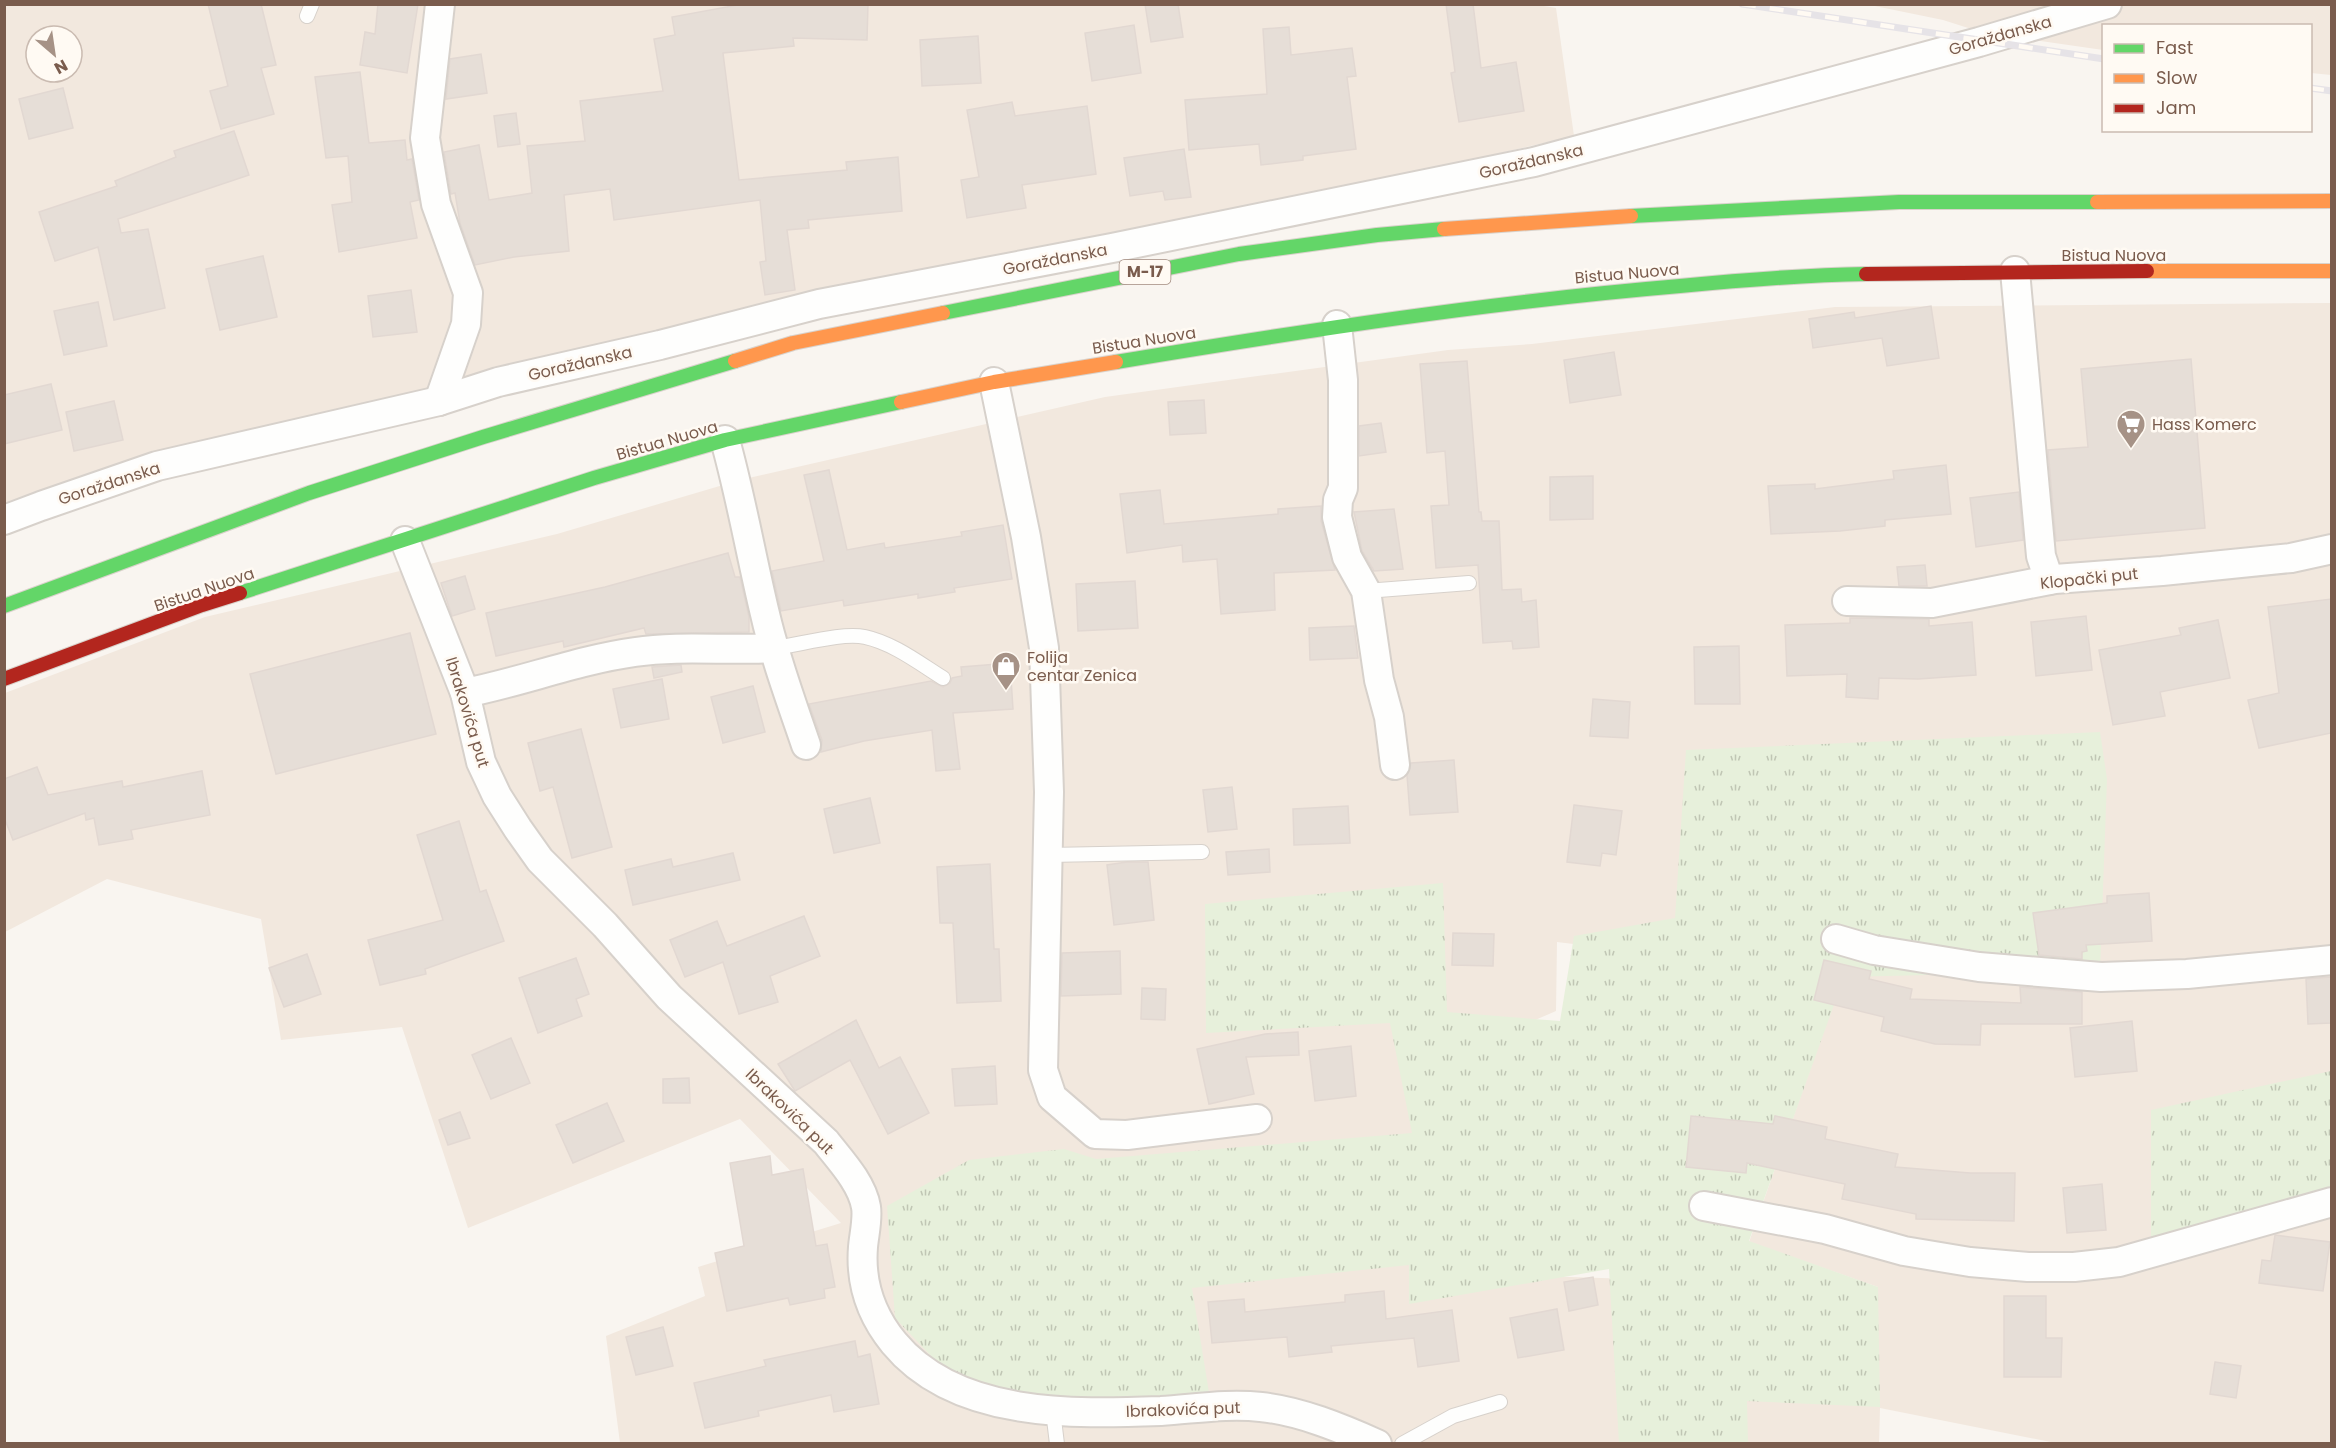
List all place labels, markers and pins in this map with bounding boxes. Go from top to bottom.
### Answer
supermarket icon: Hass Komerc [2115,408,2147,450]
place label: Hass Komerc [2152,413,2257,436]
place label: Folija centar Zenica [1027,646,1137,687]
shop icon: Folija centar Zenica [990,650,1022,692]

